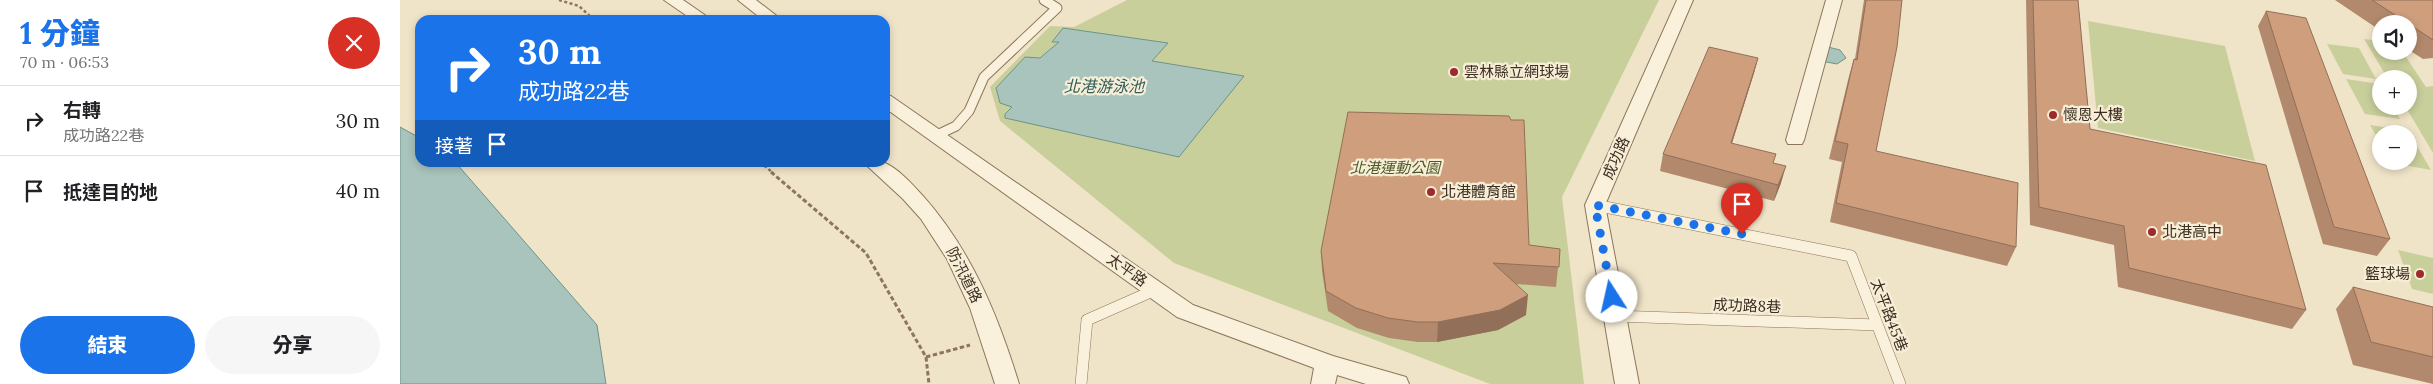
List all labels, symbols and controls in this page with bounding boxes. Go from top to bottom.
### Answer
text: 1 分鐘 [20,14,100,52]
map controls [2372,15,2417,170]
button: sound [2372,15,2417,60]
button: close [328,17,380,69]
text: 30 m [518,29,601,74]
icon: right [435,35,500,100]
text: 70 m · 06:53 [20,52,109,72]
place label: 雲林縣立網球場 [1464,62,1569,81]
marker: 雲林縣立網球場 [1448,66,1460,78]
button: + [2372,70,2417,115]
water label: 北港游泳池 [1064,76,1146,96]
text: 成功路22巷 [518,77,630,105]
text: 右轉 [63,98,101,122]
place label: 懷恩大樓 [2063,105,2123,124]
icon: right [20,107,48,135]
text: 30 m [336,109,380,133]
marker: 懷恩大樓 [2047,109,2059,121]
text: 成功路22巷 [63,125,144,145]
button: − [2372,125,2417,170]
icon: arrive [483,130,511,158]
street label: 成功路 [1598,133,1633,182]
text: 接著 [435,134,473,158]
park label: 北港運動公園 [1350,158,1442,177]
icon: arrive [20,177,48,205]
text: 40 m [336,179,380,203]
text: 抵達目的地 [63,180,158,204]
place label: 北港體育館 [1441,182,1516,201]
pin [1721,183,1763,234]
marker: 北港體育館 [1425,186,1437,198]
icon: arrive [1728,190,1756,218]
place label: 北港高中 [2162,222,2222,241]
marker: 北港高中 [2146,226,2158,238]
street label: 防汛道路 [942,244,987,306]
street label: 太平路 [1103,249,1151,290]
place label: 籃球場 [2365,264,2410,283]
marker: 籃球場 [2414,268,2426,280]
position arrow [1585,270,1637,322]
street label: 太平路45巷 [1867,276,1912,354]
street label: 成功路8巷 [1712,295,1782,316]
button: 結束 [20,316,195,374]
button: 分享 [205,316,380,374]

